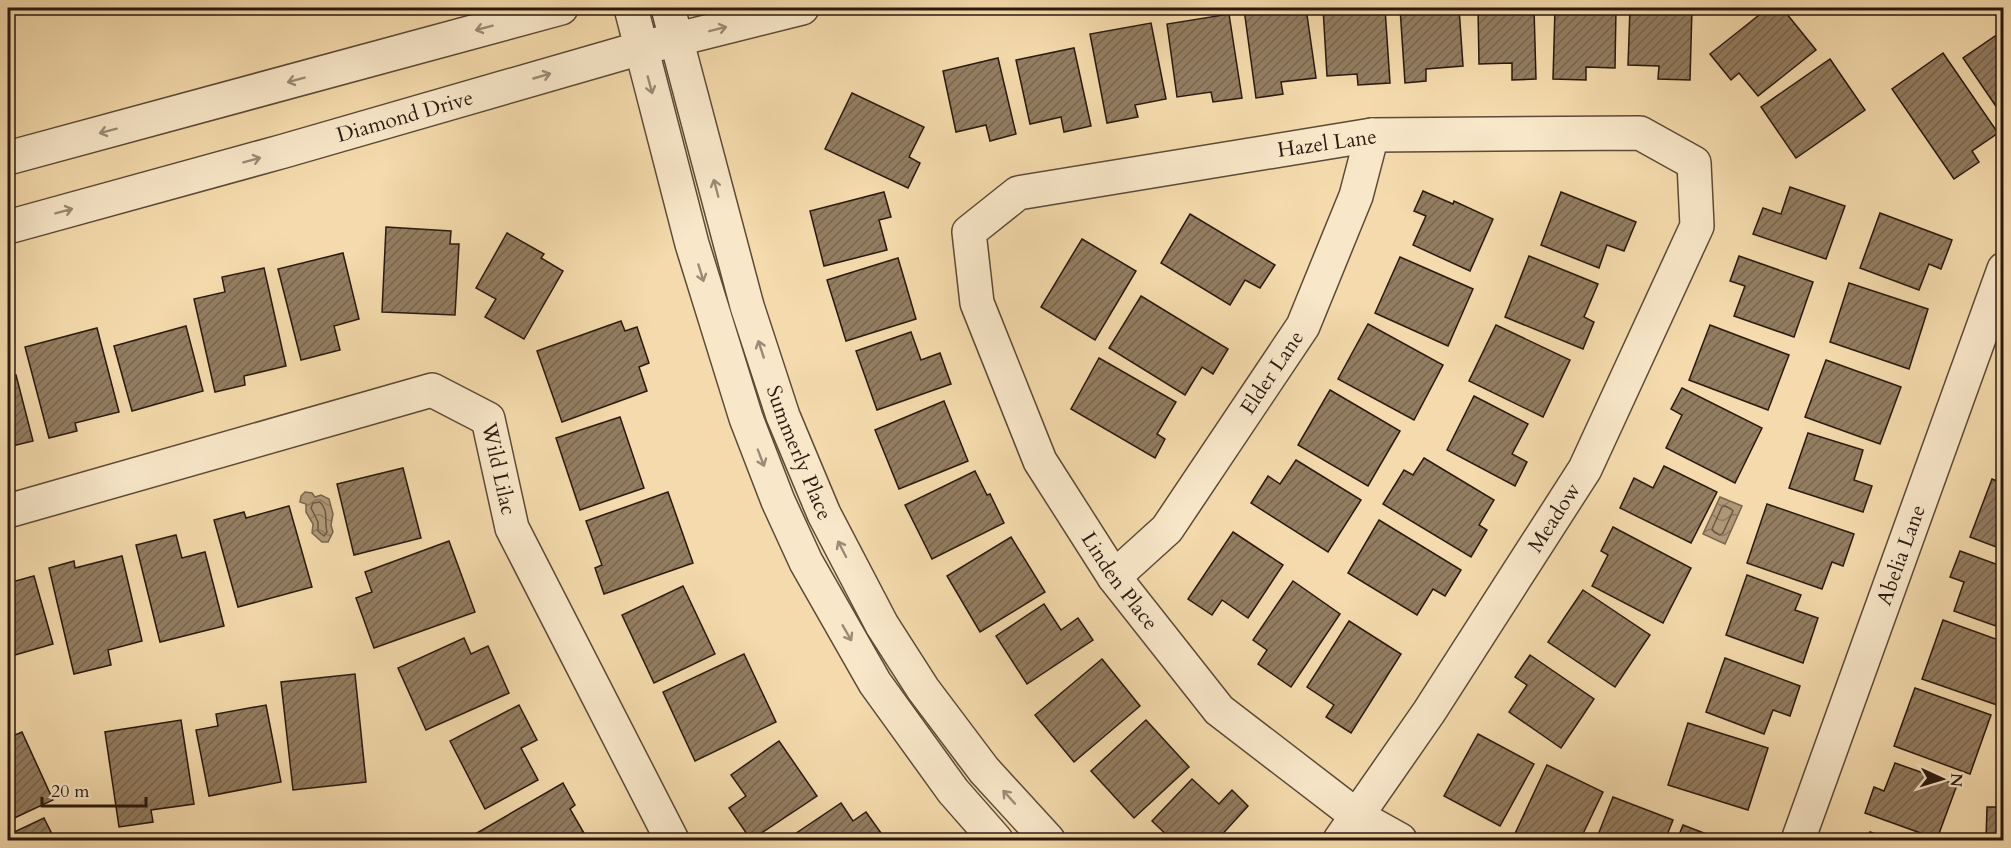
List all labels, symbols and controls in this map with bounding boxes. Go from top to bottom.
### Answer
one-way arrow [475,23,494,35]
one-way arrow [708,23,727,35]
one-way arrow [532,70,551,82]
one-way arrow [287,74,306,86]
one-way arrow [645,75,657,94]
street label: Diamond Drive [333,83,477,150]
street label: Hazel Lane [1276,122,1378,165]
one-way arrow [99,126,118,137]
one-way arrow [242,154,261,165]
one-way arrow [709,179,721,198]
one-way arrow [54,205,73,217]
one-way arrow [696,263,707,282]
street label: Elder Lane [1234,325,1311,420]
one-way arrow [755,340,766,359]
street label: Summerly Place [759,382,839,526]
street label: Wild Lilac [474,419,523,518]
one-way arrow [756,448,767,467]
street label: Meadow [1521,477,1588,558]
street label: Abelia Lane [1870,501,1933,609]
street label: Linden Place [1074,526,1165,636]
one-way arrow [836,540,848,558]
one-way arrow [841,624,853,641]
north arrow [1912,749,1972,809]
scale bar [42,770,146,808]
text: N [1945,772,1967,788]
text: 20 m [51,779,90,804]
one-way arrow [1002,790,1016,805]

